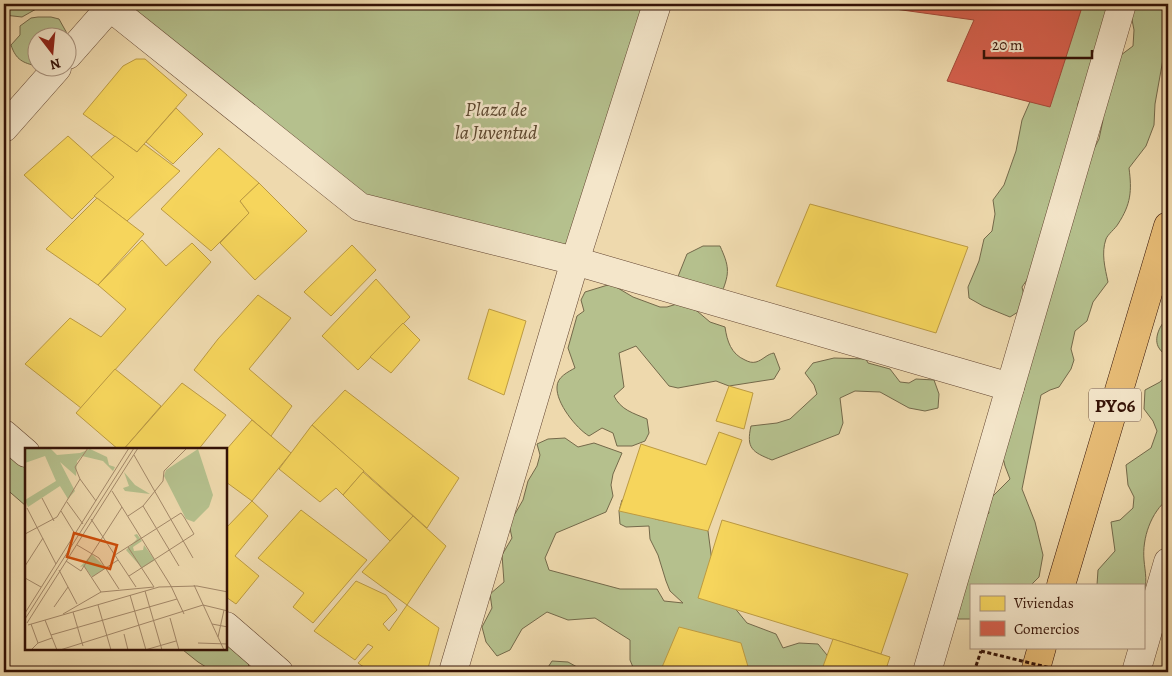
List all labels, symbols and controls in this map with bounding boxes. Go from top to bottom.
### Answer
north arrow [28,28,78,78]
scale bar [984,28,1092,60]
text: 20 m [992,35,1023,55]
text: N [48,53,63,75]
park label: Plaza de la Juventud [455,96,538,146]
road number: PY06 [1089,388,1141,422]
inset map [25,448,228,651]
legend [970,584,1144,648]
text: Viviendas [1013,593,1074,613]
text: Comercios [1014,619,1079,639]

